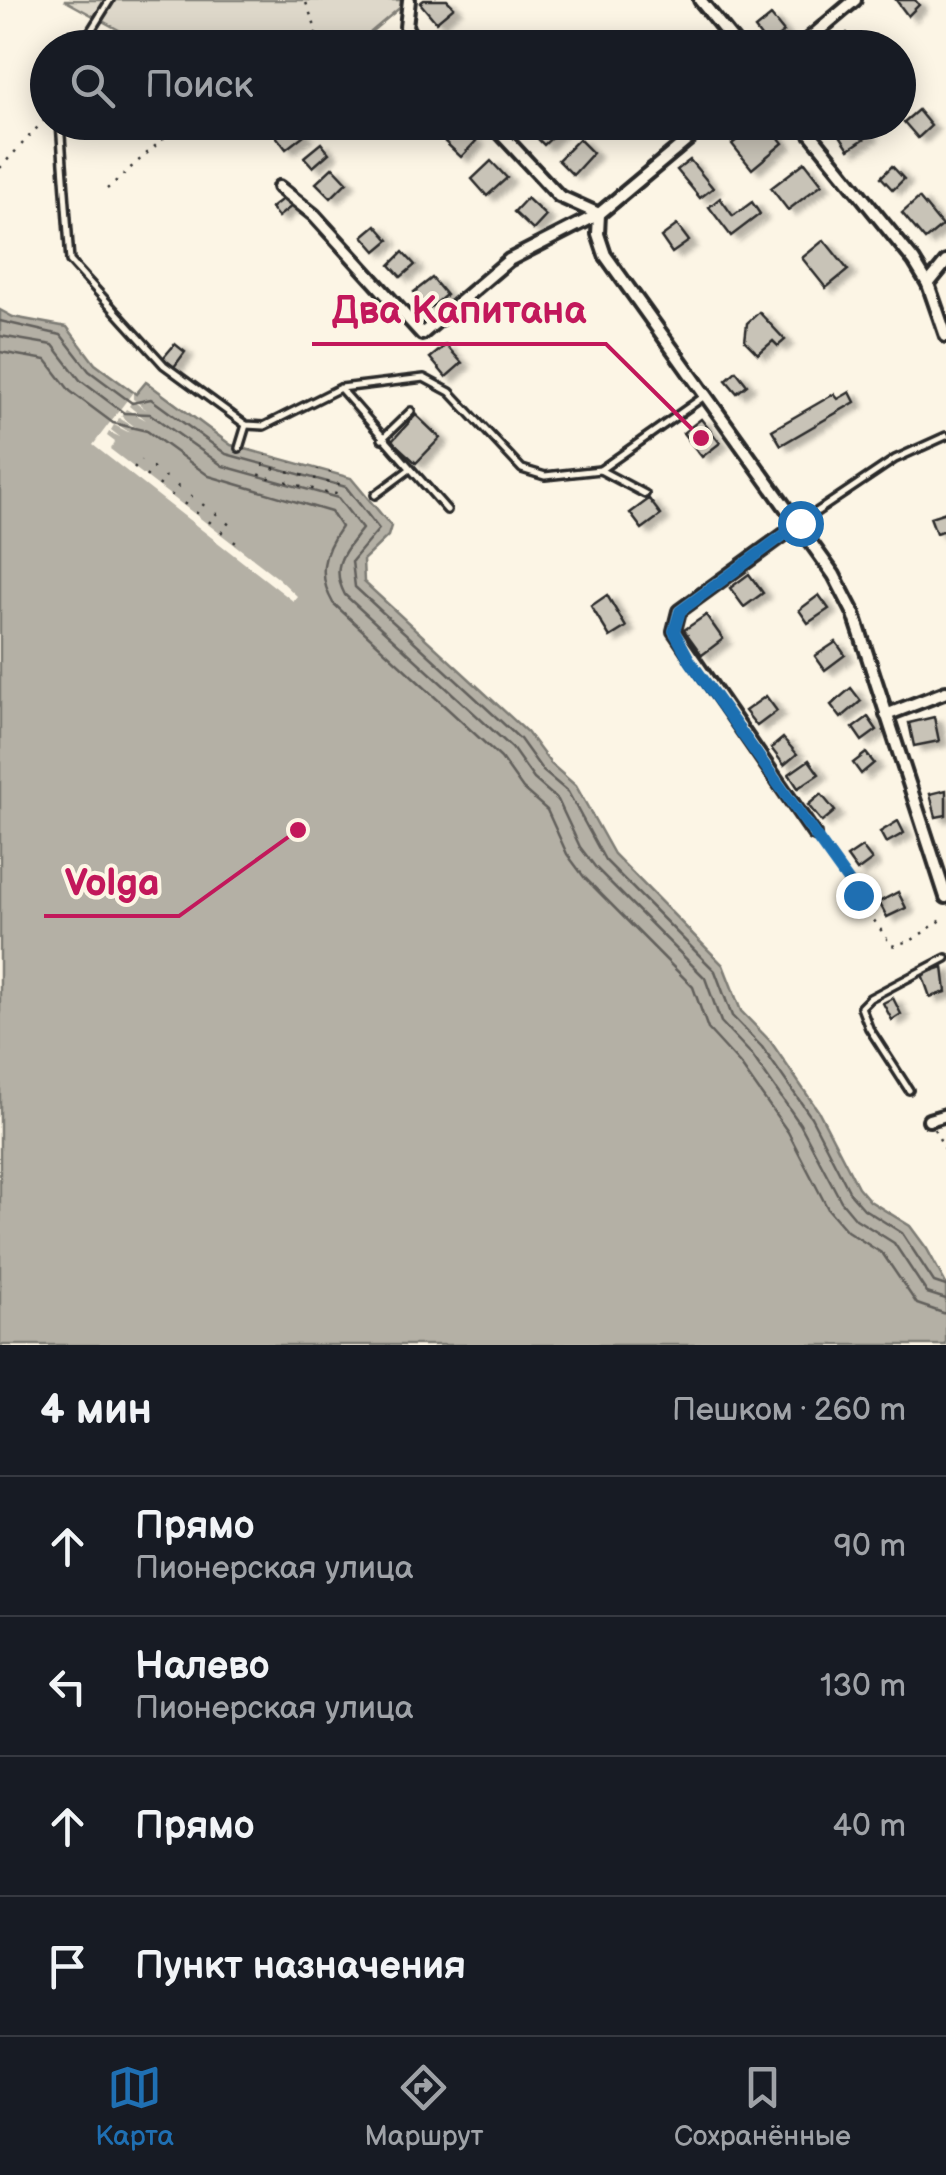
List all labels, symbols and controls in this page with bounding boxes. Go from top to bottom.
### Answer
search box [30,30,916,140]
icon: search [65,58,120,113]
text: Поиск [145,63,253,108]
callout: Два Капитана [312,276,606,344]
text: Два Капитана [332,289,587,334]
route start [778,501,824,547]
callout: Volga [44,848,179,916]
text: Volga [64,861,160,906]
route end [836,873,882,919]
text: 4 мин [40,1385,152,1436]
text: Пешком · 260 m [672,1391,906,1430]
text: Прямо [135,1504,254,1549]
icon: ahead [40,1519,95,1574]
text: 90 m [834,1527,906,1566]
text: Пионерская улица [135,1549,414,1588]
text: Налево [135,1644,270,1689]
icon: left [40,1659,95,1714]
text: 130 m [820,1667,906,1706]
text: Пионерская улица [135,1689,414,1728]
icon: ahead [40,1799,95,1854]
text: Прямо [135,1804,254,1849]
text: 40 m [833,1807,906,1846]
icon: arrive [40,1939,95,1994]
text: Пункт назначения [135,1944,466,1989]
tab: Карта [95,2060,174,2153]
tab: Маршрут [364,2060,484,2153]
tab: Сохранённые [674,2060,851,2153]

